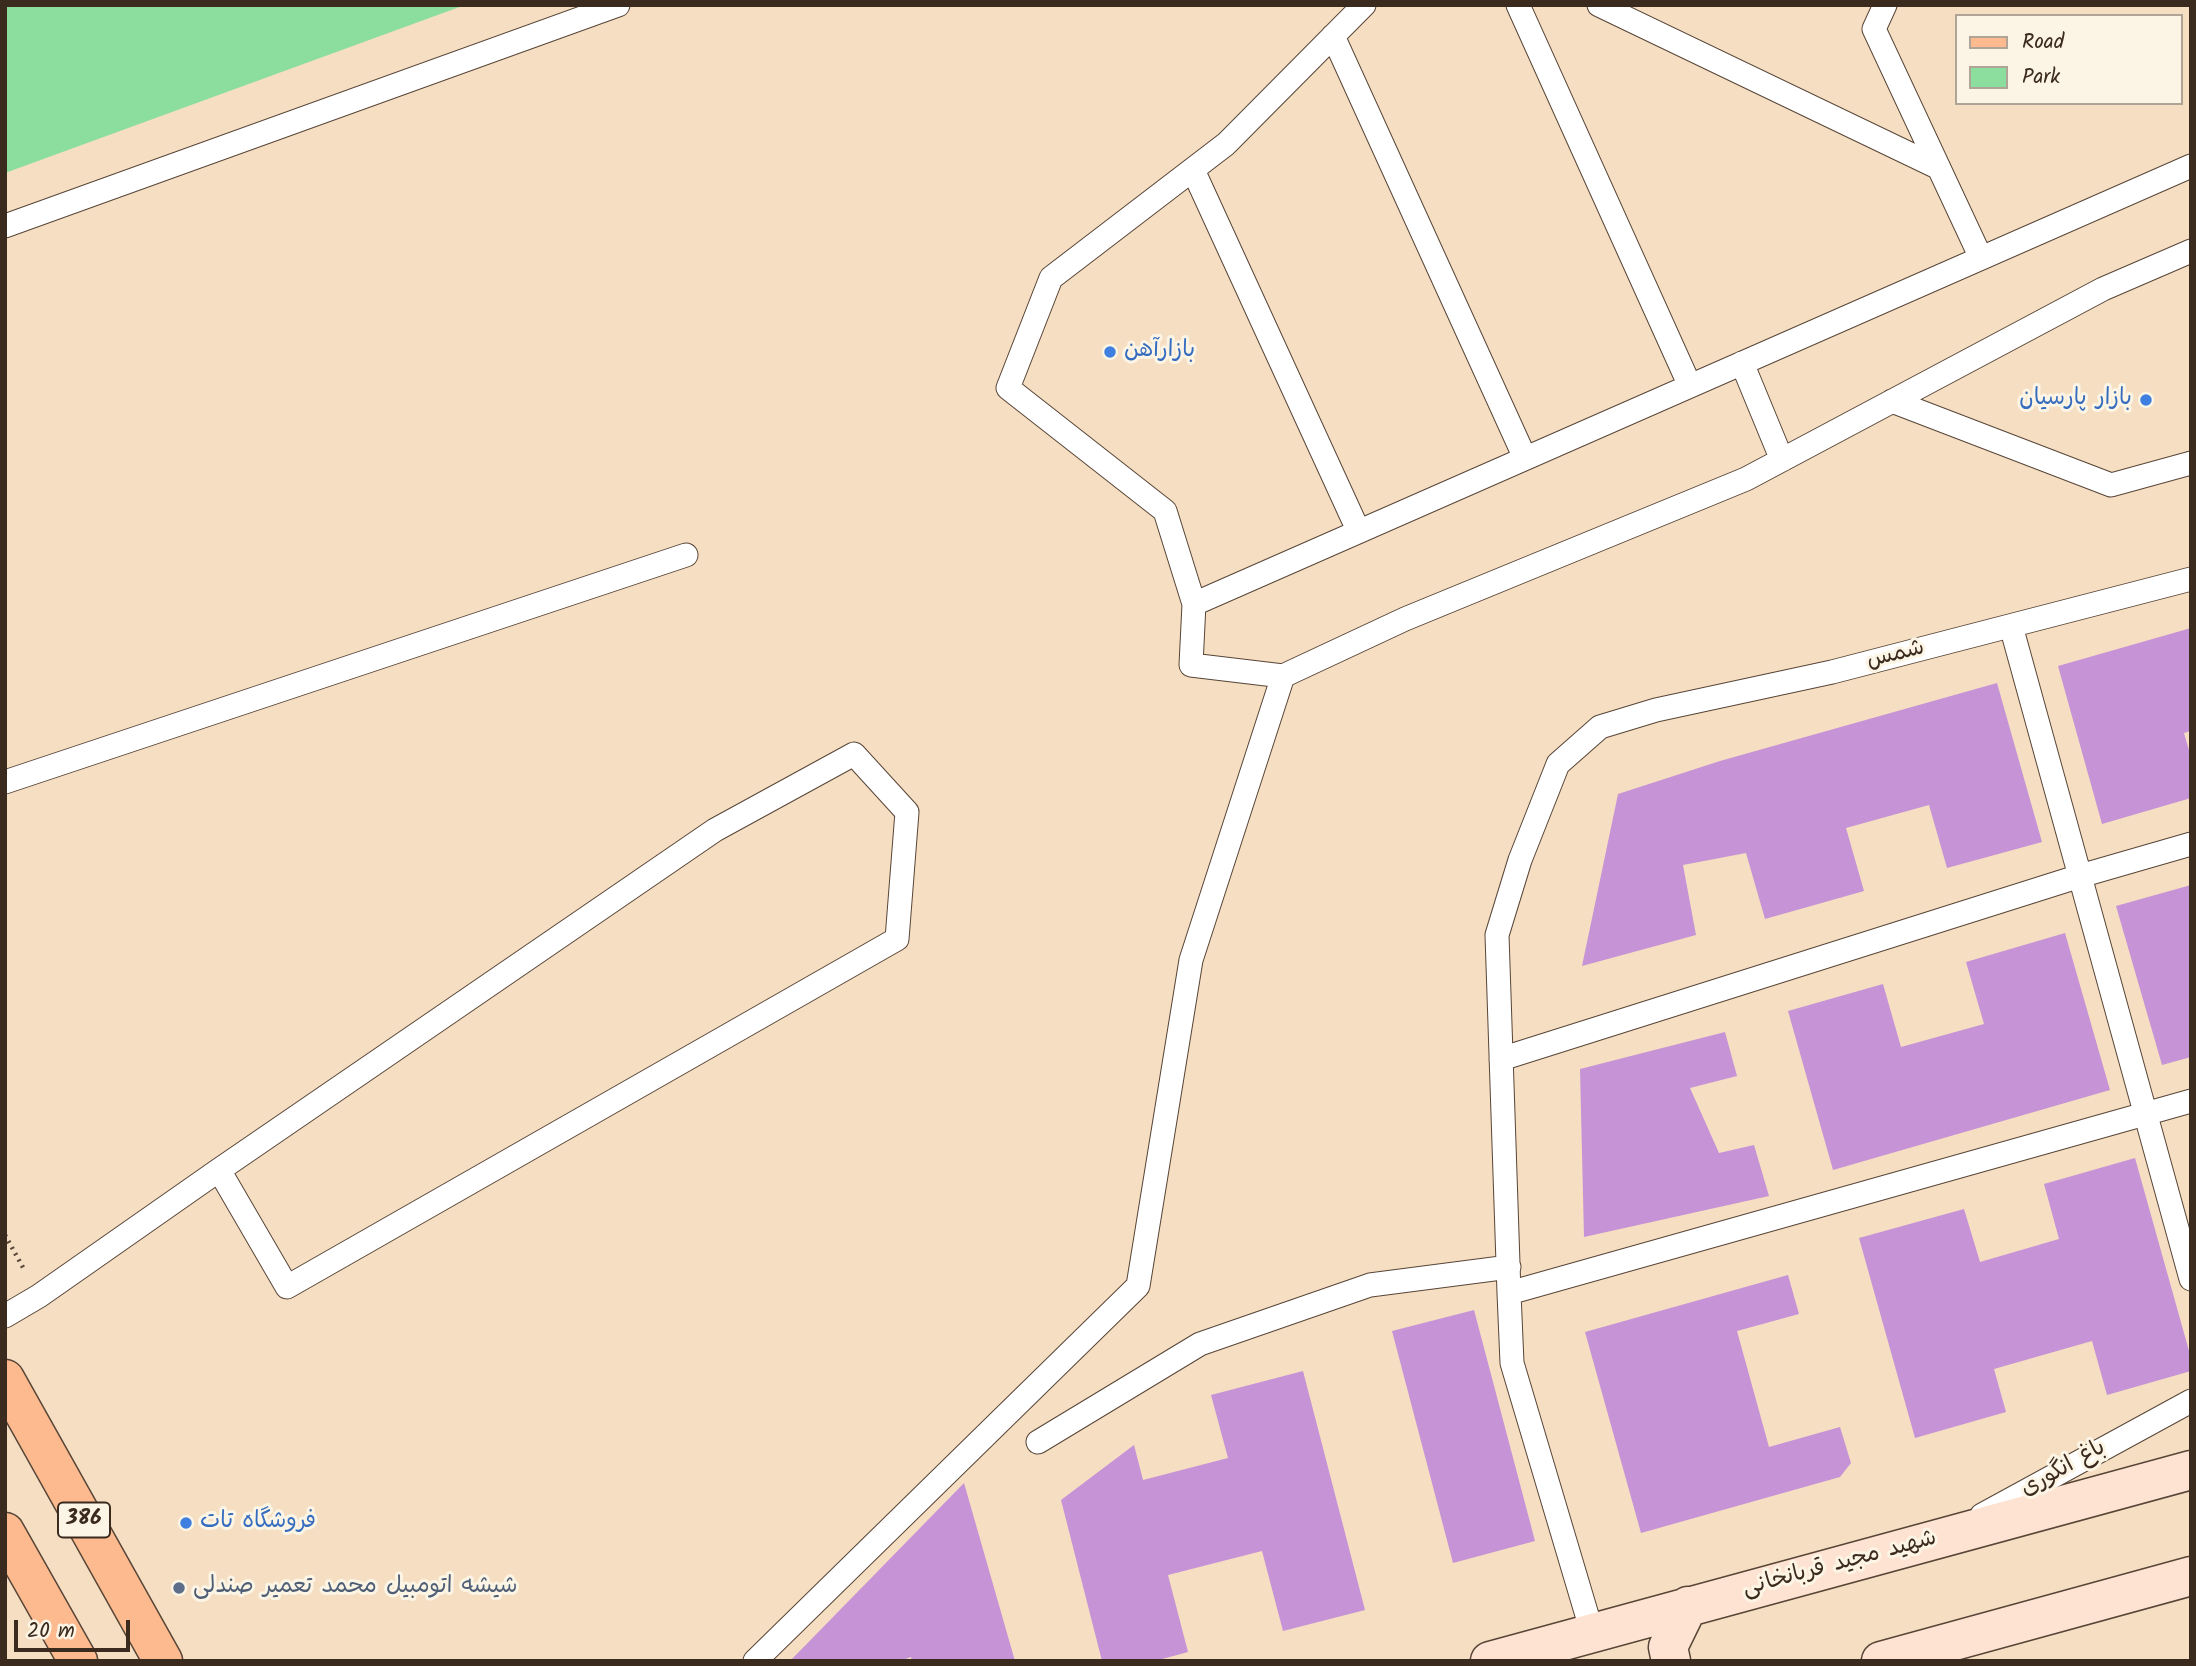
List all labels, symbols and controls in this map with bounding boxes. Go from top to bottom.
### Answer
legend [1954,14,2182,105]
text: Road [2022,26,2064,59]
text: Park [2022,61,2060,94]
place label: بازارآهن [1124,338,1195,366]
marker: بازارآهن [1102,344,1118,360]
place label: بازار پارسیان [2019,386,2132,414]
marker: بازار پارسیان [2138,392,2154,408]
street label: شمس [1864,636,1928,676]
street label: باغ انگوری [2017,1435,2111,1505]
road number: 386 [58,1502,110,1538]
place label: فروشگاه تات [200,1509,316,1537]
marker: فروشگاه تات [178,1515,194,1531]
street label: شهید مجید قربانخانی [1740,1526,1940,1604]
place label: شیشه اتومبیل محمد تعمیر صندلی [193,1574,517,1602]
marker: شیشه اتومبیل محمد تعمیر صندلی [171,1580,187,1596]
scale bar [18,1606,133,1650]
text: 20 m [27,1615,75,1648]

